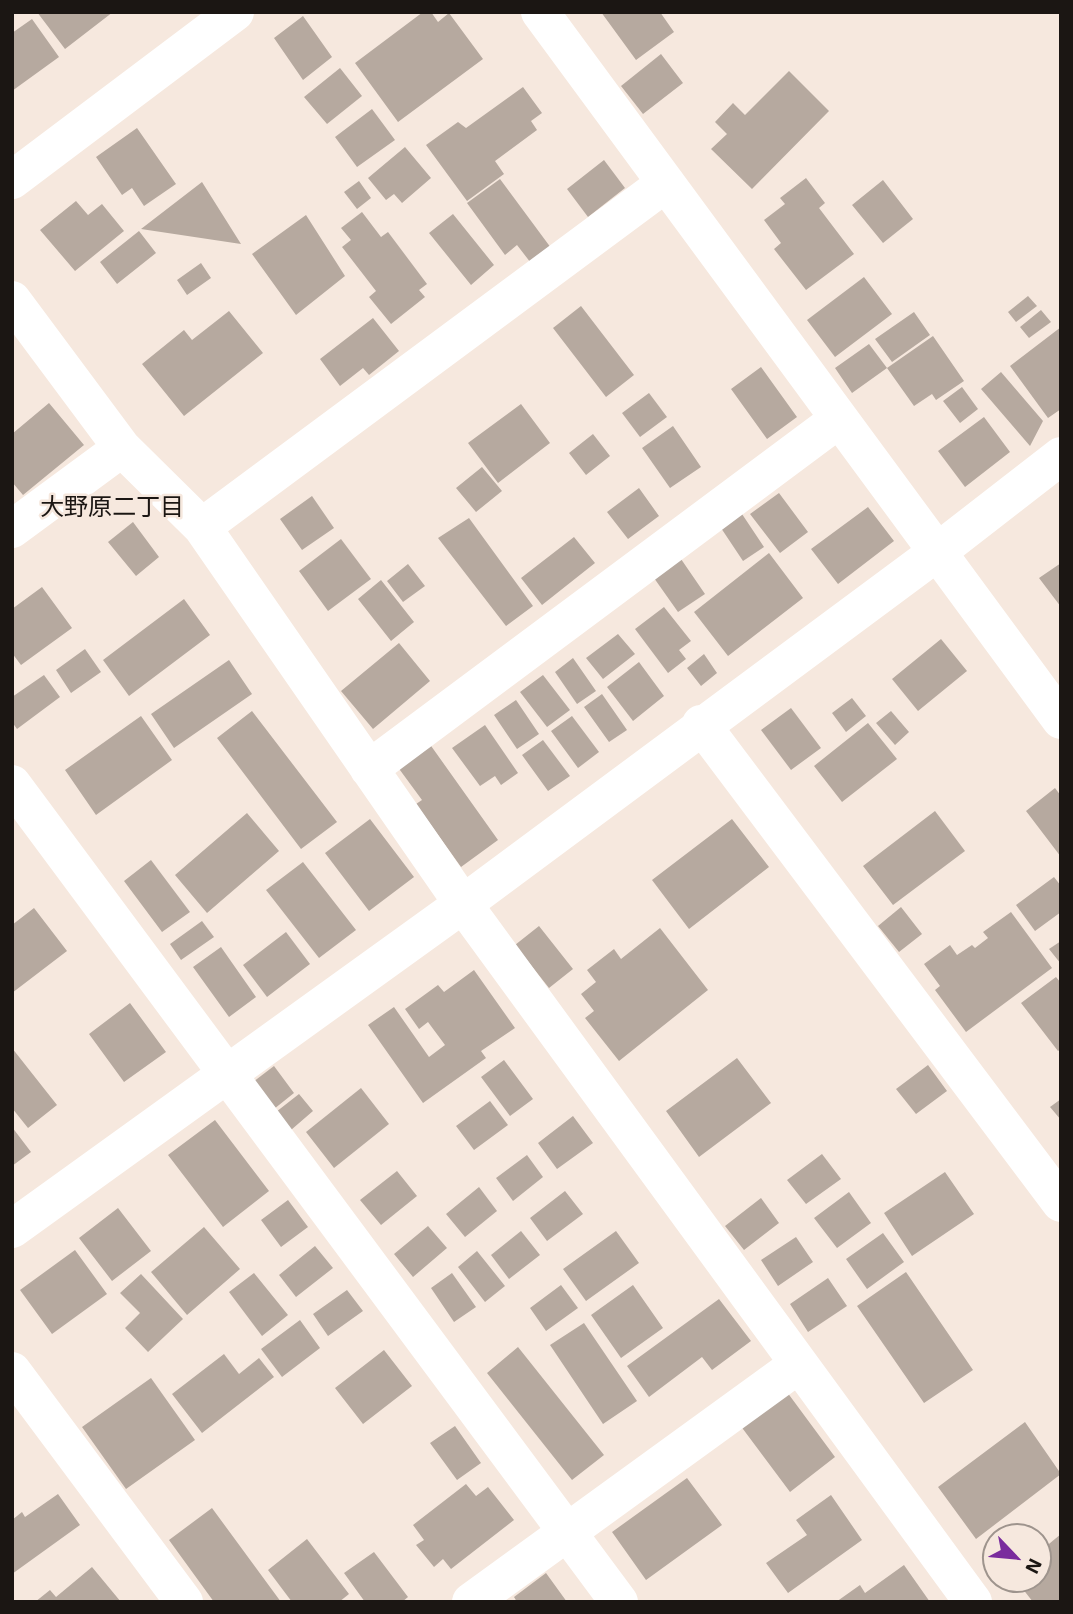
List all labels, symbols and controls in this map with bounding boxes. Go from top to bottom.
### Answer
district label: 大野原二丁目 [40,493,184,521]
north arrow [982,1523,1052,1593]
text: N [1021,1555,1048,1578]

